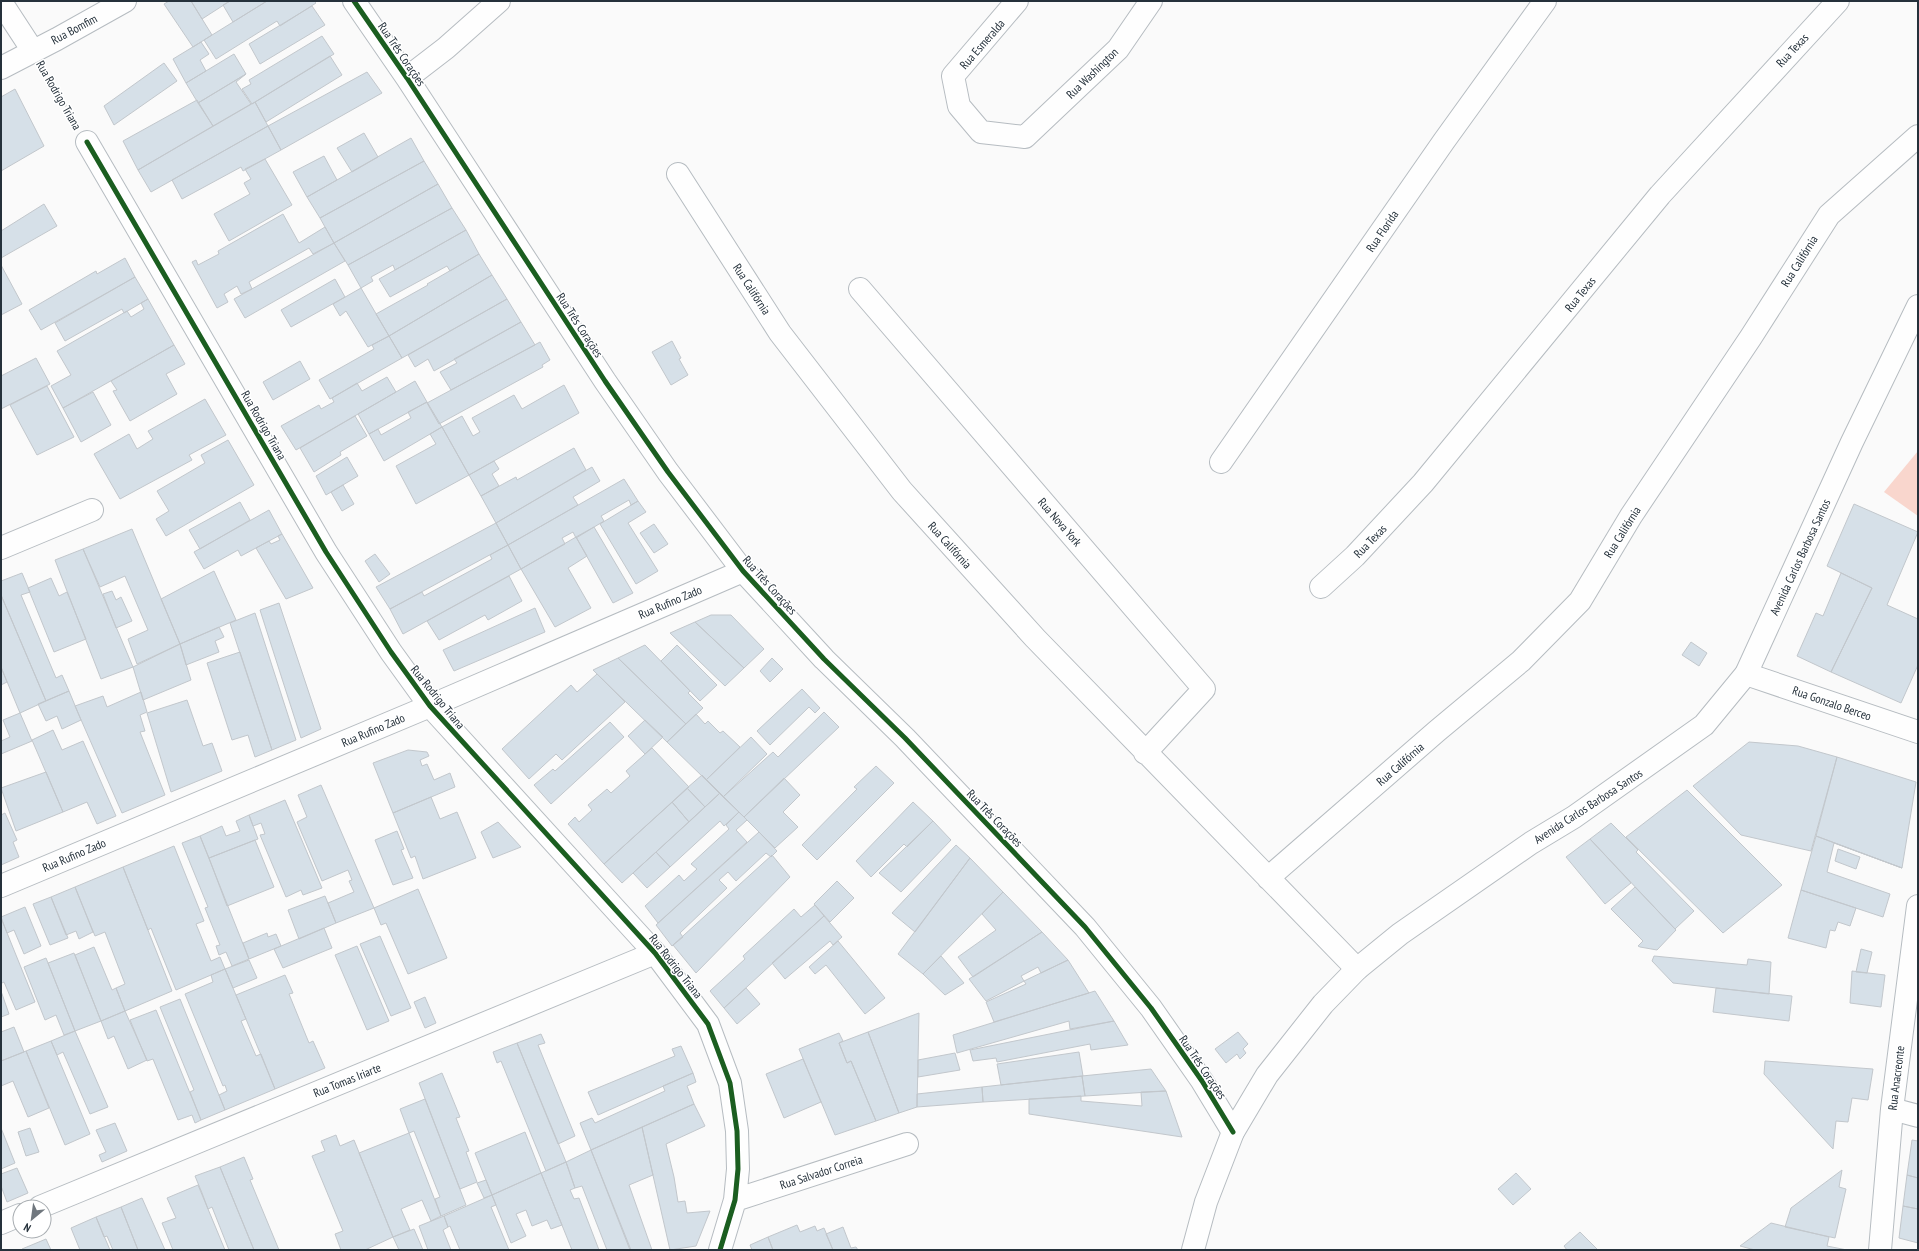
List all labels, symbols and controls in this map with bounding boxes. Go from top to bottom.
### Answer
street label: Rua Bomfim [48,11,100,47]
street label: Rua Esmeralda [956,16,1008,72]
street label: Rua Três Corações [375,19,429,89]
street label: Rua Texas [1773,30,1811,70]
street label: Rua Washington [1063,44,1121,102]
street label: Rua Rodrigo Triana [33,58,85,133]
street label: Rua Florida [1363,207,1402,255]
street label: Rua Califórnia [1777,232,1821,290]
street label: Rua Califórnia [730,261,774,318]
street label: Rua Texas [1561,273,1599,315]
street label: Rua Três Corações [554,290,606,360]
street label: Rua Rodrigo Triana [238,388,290,463]
street label: Rua Nova York [1035,495,1085,550]
street label: Avenida Carlos Barbosa Santos [1766,496,1834,618]
street label: Rua Califórnia [1600,503,1644,561]
street label: Rua Califórnia [925,518,975,572]
street label: Rua Texas [1350,521,1390,561]
street label: Rua Três Corações [740,553,800,617]
street label: Rua Rufino Zado [636,582,704,622]
street label: Rua Rodrigo Triana [408,662,468,732]
street label: Rua Gonzalo Berceo [1791,683,1873,723]
street label: Rua Rufino Zado [339,710,407,750]
street label: Rua Califórnia [1373,739,1427,789]
street label: Avenida Carlos Barbosa Santos [1531,765,1645,847]
street label: Rua Três Corações [964,786,1026,850]
street label: Rua Rufino Zado [40,835,108,875]
street label: Rua Rodrigo Triana [646,931,706,1001]
street label: Rua Três Corações [1176,1032,1230,1102]
street label: Rua Anacreonte [1885,1045,1907,1111]
street label: Rua Tomas Iriarte [311,1060,383,1100]
street label: Rua Salvador Correia [778,1152,864,1192]
north arrow [12,1199,52,1239]
text: N [21,1220,33,1235]

